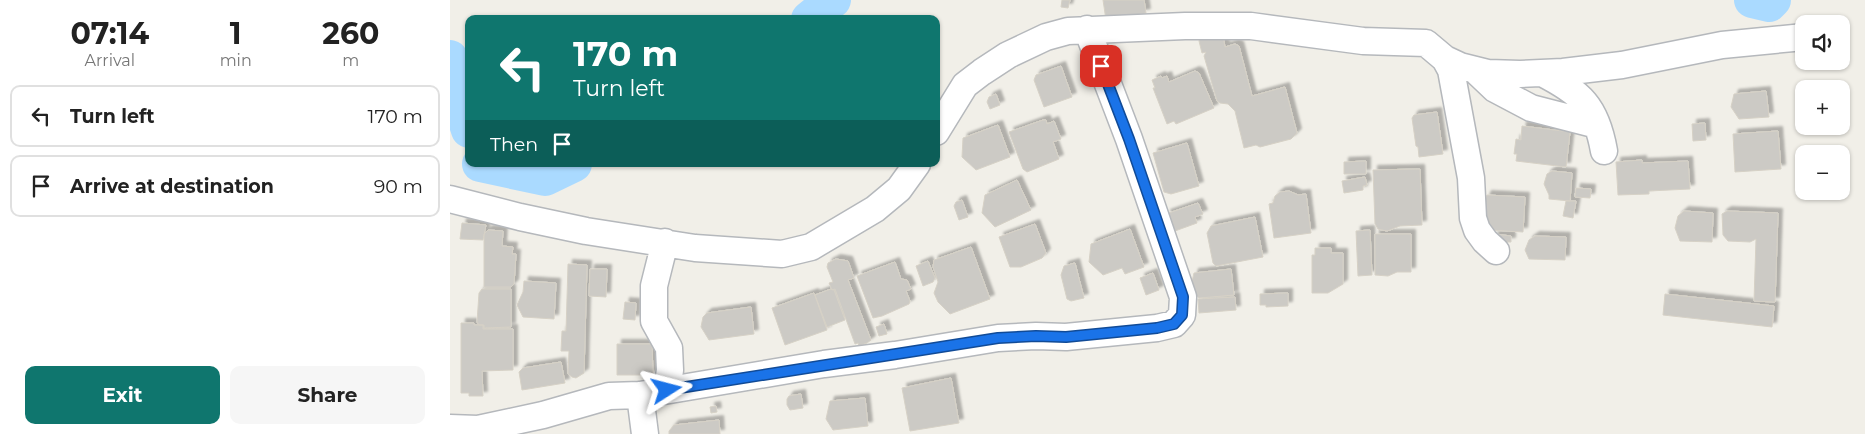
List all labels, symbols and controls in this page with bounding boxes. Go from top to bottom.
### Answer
text: 07:14 [71,15,149,52]
text: 1 [230,15,242,52]
text: 260 [322,15,379,52]
map controls [1795,15,1850,200]
button: sound [1795,15,1850,70]
text: 170 m [573,32,678,75]
icon: left [490,35,555,100]
pin [1080,45,1122,87]
text: Arrival [85,51,135,70]
text: min [220,51,252,70]
text: m [342,51,359,70]
icon: arrive [1087,52,1115,80]
text: Turn left [573,75,665,102]
button: + [1795,80,1850,135]
icon: left [27,102,55,130]
text: Turn left [70,105,155,128]
text: 170 m [368,105,423,128]
icon: arrive [548,130,576,158]
text: Then [490,133,538,156]
button: − [1795,145,1850,200]
icon: arrive [27,172,55,200]
text: Arrive at destination [70,175,274,198]
text: 90 m [374,175,423,198]
position arrow [640,363,692,415]
button: Exit [25,366,220,424]
button: Share [230,366,425,424]

